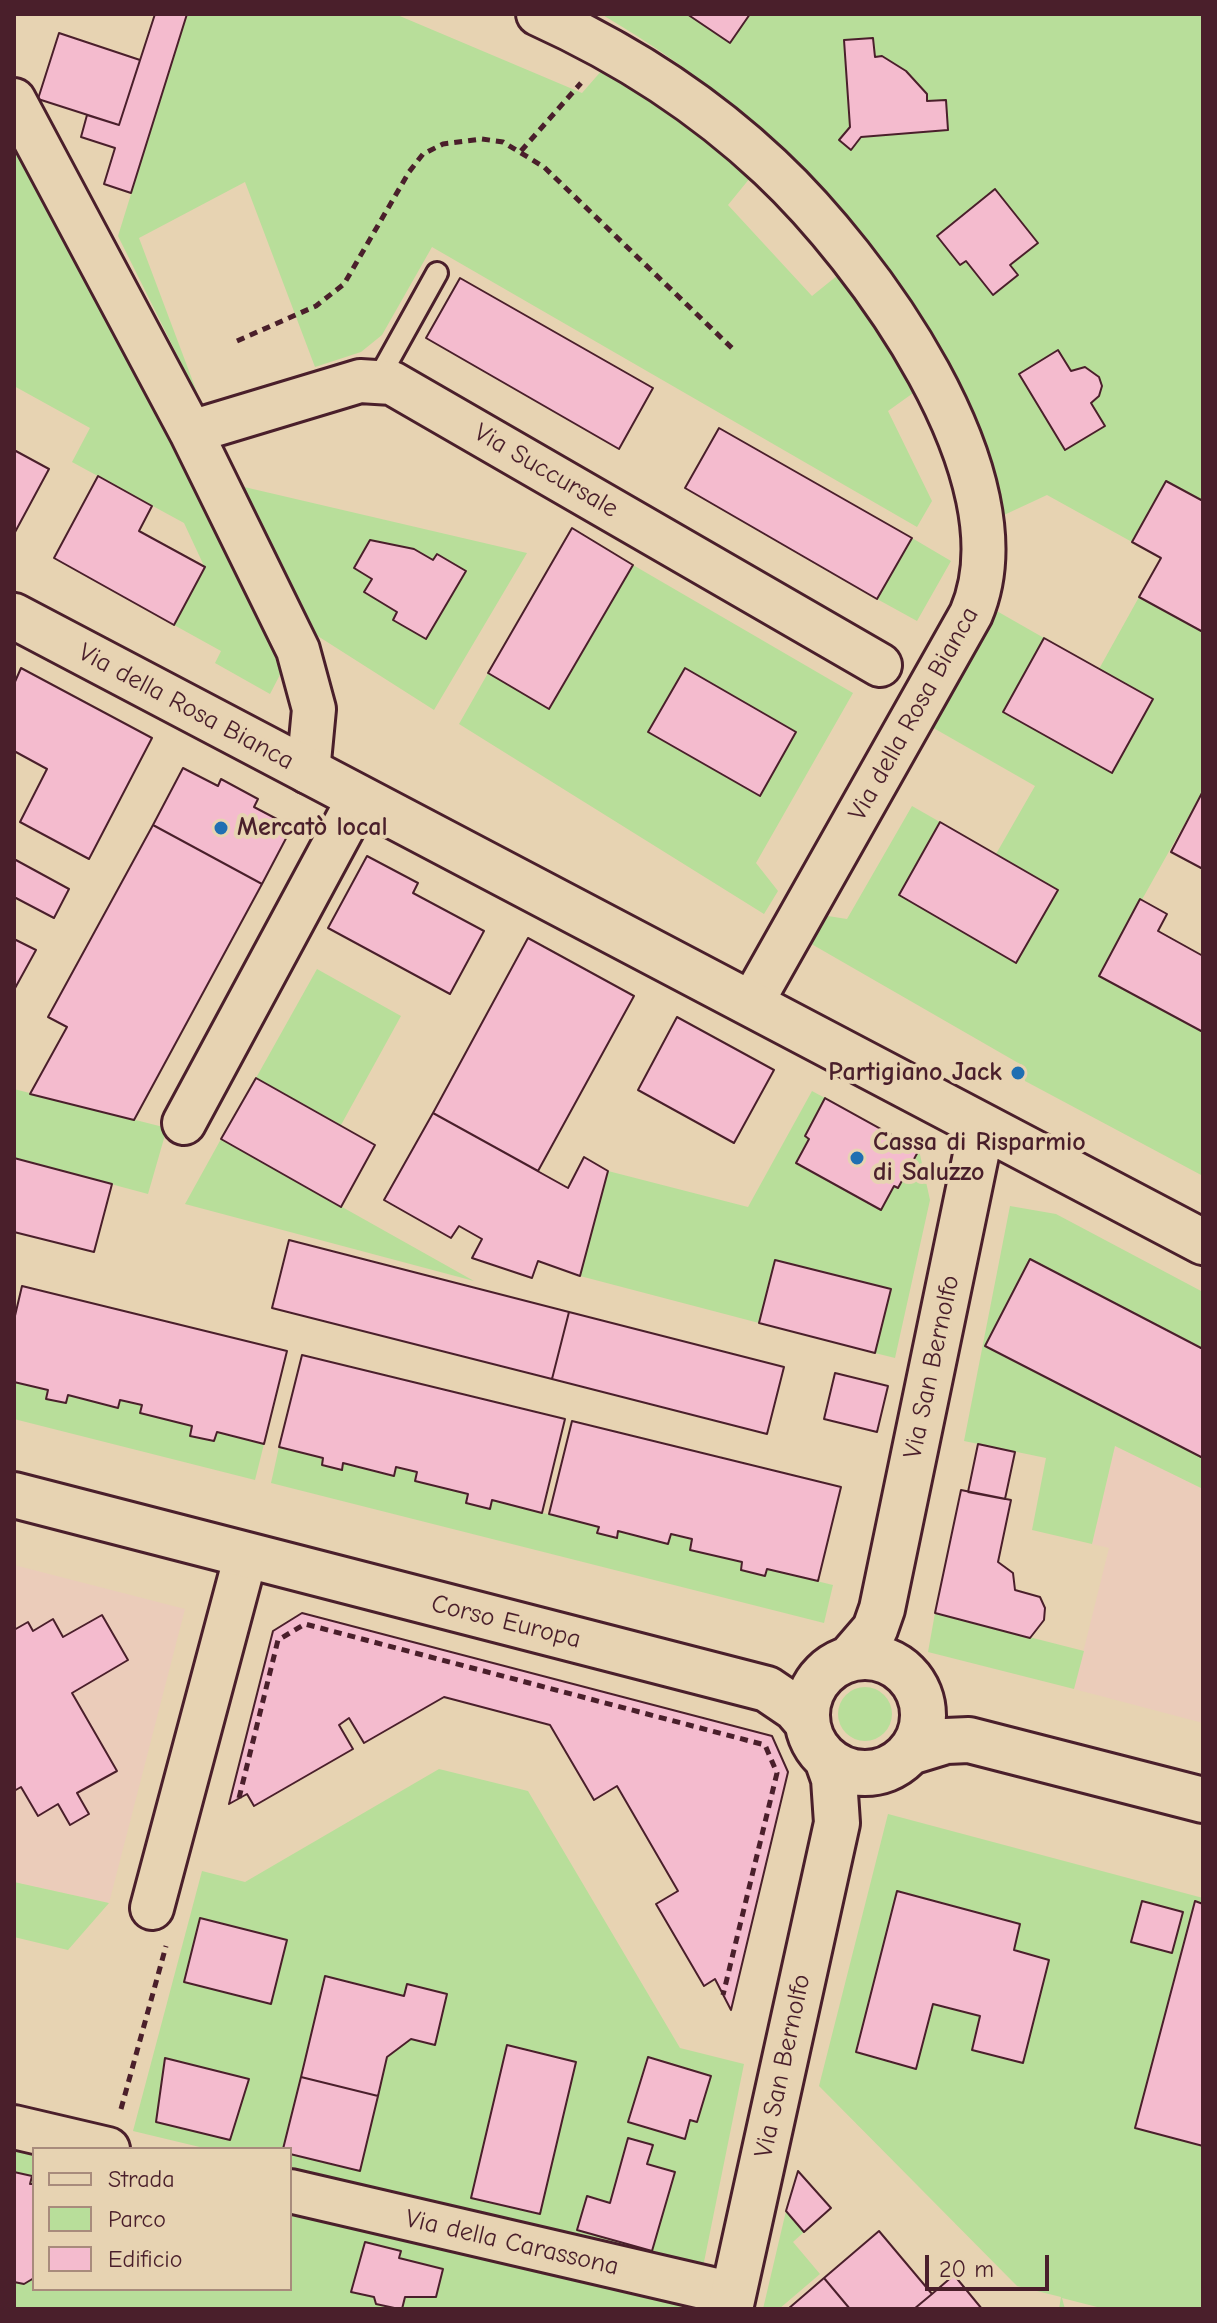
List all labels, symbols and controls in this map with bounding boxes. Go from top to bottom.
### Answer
street label: Via Succursale [468,417,624,525]
street label: Via della Rosa Bianca [842,602,986,826]
street label: Via della Rosa Bianca [73,637,299,777]
place label: Mercatò local [237,812,388,844]
marker: Mercatò local [212,819,230,837]
place label: Partigiano Jack [828,1057,1002,1089]
marker: Partigiano Jack [1009,1064,1027,1082]
place label: Cassa di Risparmio di Saluzzo [873,1127,1086,1188]
marker: Cassa di Risparmio di Saluzzo [848,1149,866,1167]
street label: Via San Bernolfo [897,1272,967,1462]
street label: Corso Europa [428,1588,584,1656]
street label: Via San Bernolfo [748,1971,818,2161]
legend [32,2147,292,2291]
text: Strada [108,2165,175,2193]
street label: Via della Carassona [402,2203,622,2283]
text: Parco [108,2205,166,2233]
scale bar [929,2239,1053,2289]
text: Edificio [108,2245,183,2273]
text: 20 m [939,2255,994,2283]

